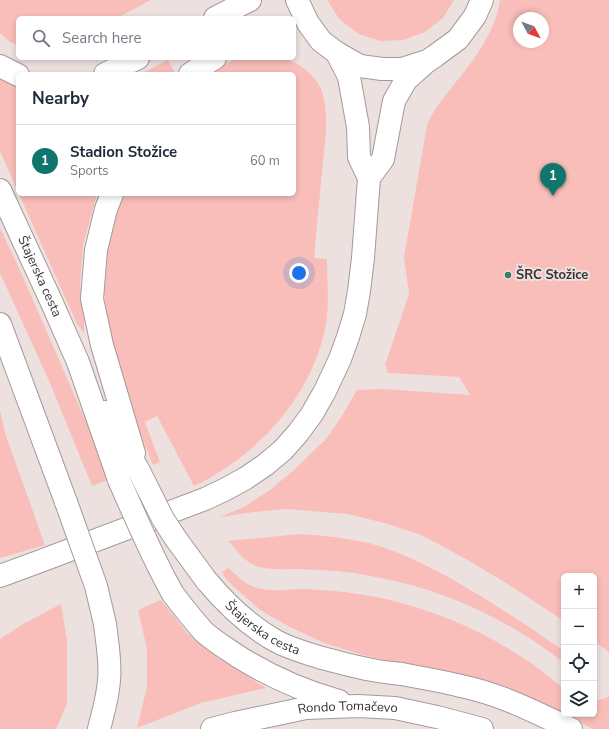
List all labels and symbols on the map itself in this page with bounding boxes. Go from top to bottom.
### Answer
north arrow [513,12,549,48]
pin: 1 [540,163,566,196]
street label: Štajerska cesta [13,232,66,320]
your location [289,263,309,283]
place label: ŠRC Stožice [516,265,588,284]
marker: ŠRC Stožice [503,270,513,280]
street label: Štajerska cesta [221,596,302,659]
street label: Rondo Tomačevo [296,697,398,719]

